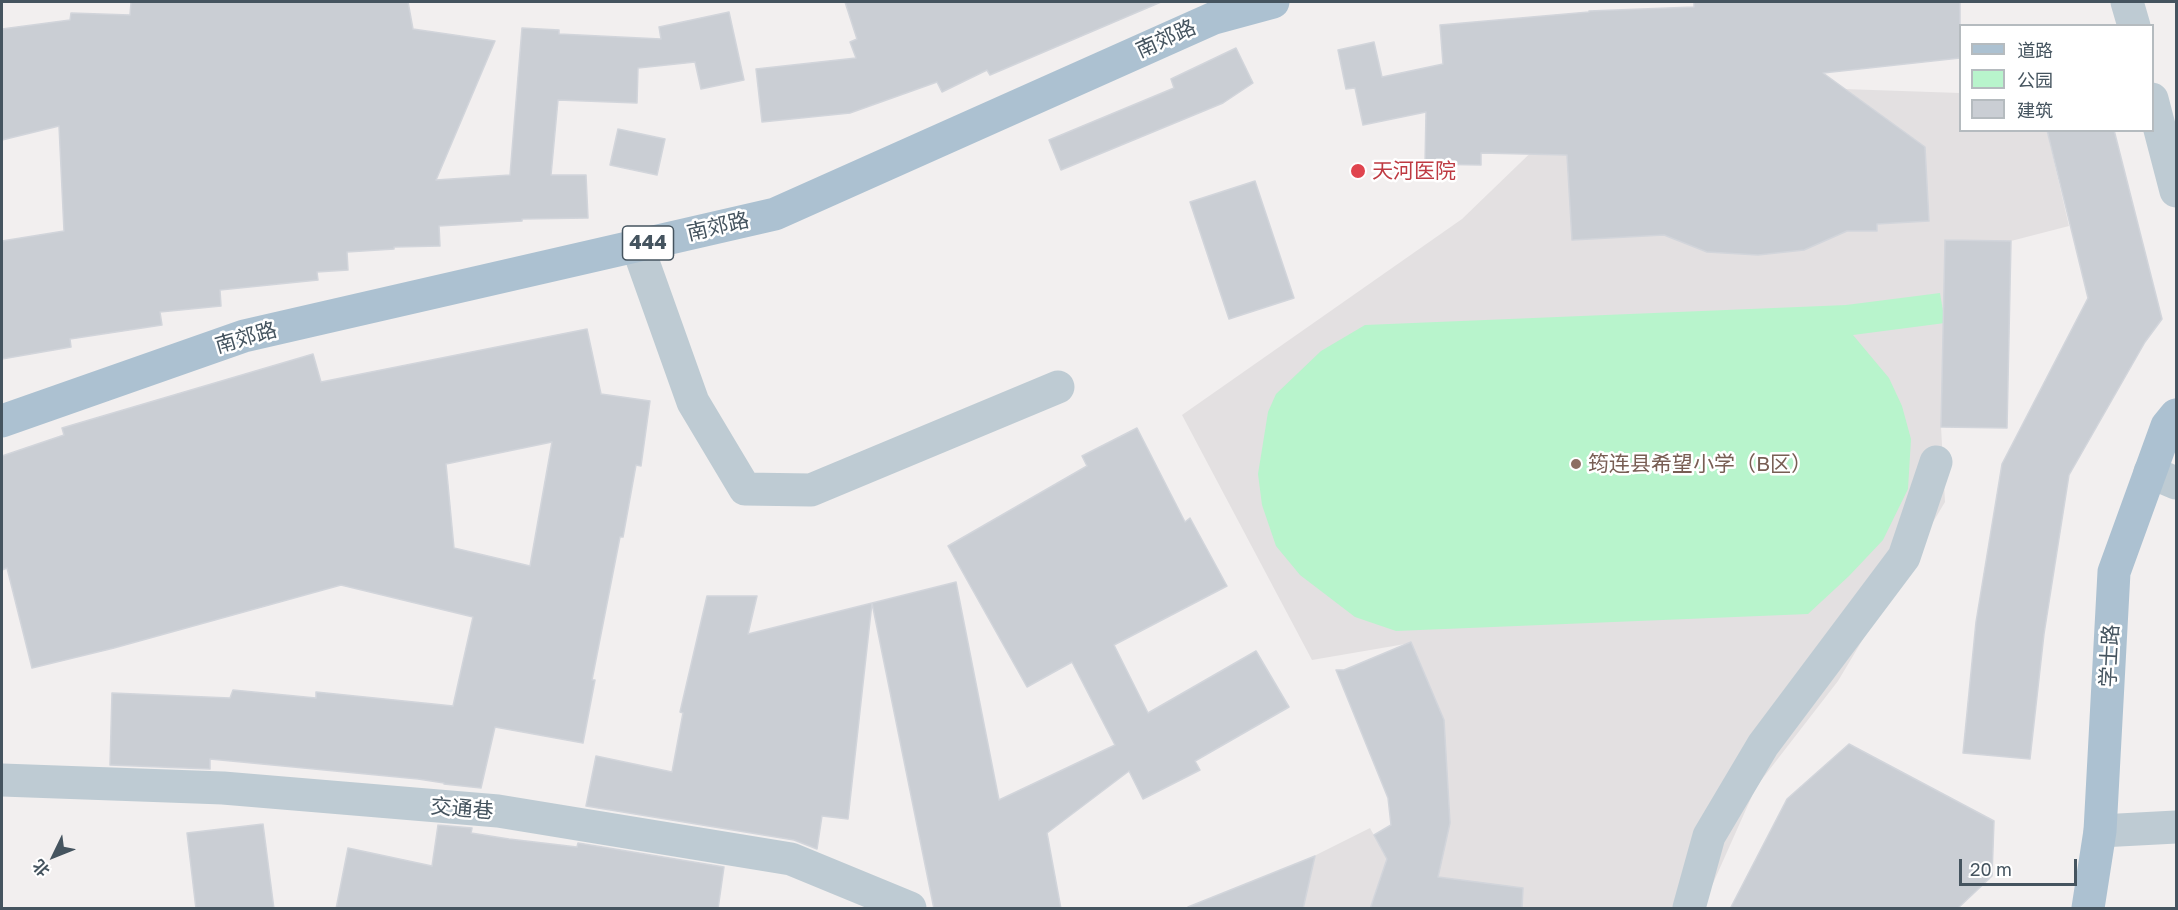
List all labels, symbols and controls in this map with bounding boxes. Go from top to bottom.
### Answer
street label: 南郊路 [1132,15,1200,63]
legend [1959,24,2154,132]
text: 道路 [2017,39,2053,61]
text: 公园 [2017,69,2053,91]
text: 建筑 [2017,99,2053,121]
place label: 天河医院 [1372,158,1456,184]
marker: 天河医院 [1349,162,1367,180]
street label: 南郊路 [684,208,752,246]
road number: 444 [622,226,674,260]
street label: 南郊路 [212,317,280,359]
place label: 筠连县希望小学（B区） [1588,451,1812,477]
marker: 筠连县希望小学（B区） [1569,457,1583,471]
street label: 学士路 [2096,624,2124,688]
street label: 交通巷 [430,794,494,824]
north arrow [24,826,84,886]
scale bar [1962,847,2080,885]
text: 北 [28,856,54,881]
text: 20 m [1970,858,2012,880]

